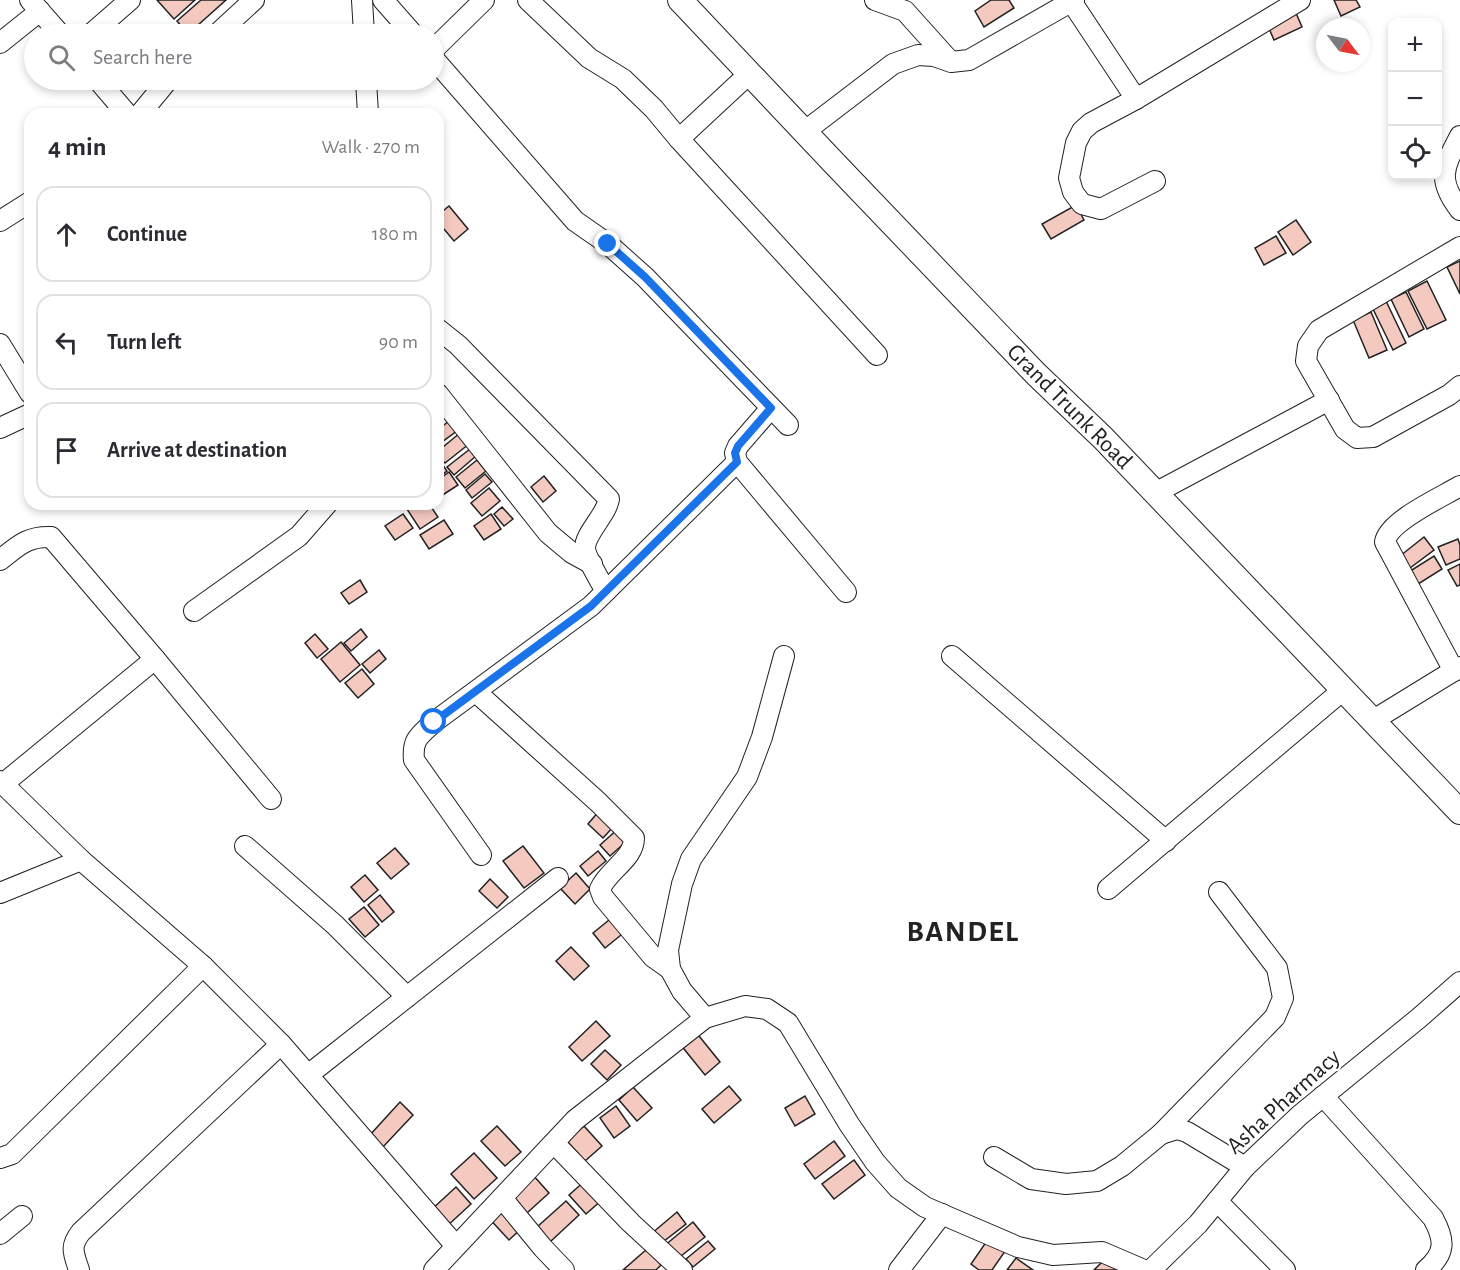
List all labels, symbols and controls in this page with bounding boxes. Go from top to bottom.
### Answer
north arrow [1316,18,1370,72]
map controls [1388,18,1442,180]
button: + [1388,18,1442,72]
search box [24,24,444,90]
icon: search [45,41,78,74]
text: Search here [93,46,192,68]
button: − [1388,72,1442,126]
button: locate [1388,126,1442,180]
text: 4 min [48,134,107,160]
text: Walk · 270 m [321,137,420,157]
icon: ahead [50,218,83,251]
text: Continue [107,223,187,245]
text: 180 m [372,224,418,244]
route end [594,230,620,256]
icon: left [50,326,83,359]
text: Turn left [107,331,181,353]
text: 90 m [379,332,418,352]
street label: Grand Trunk Road [1002,340,1136,474]
icon: arrive [50,434,83,467]
text: Arrive at destination [107,439,287,461]
route start [420,708,446,734]
district label: BANDEL [907,917,1019,947]
street label: Asha Pharmacy [1222,1045,1345,1159]

